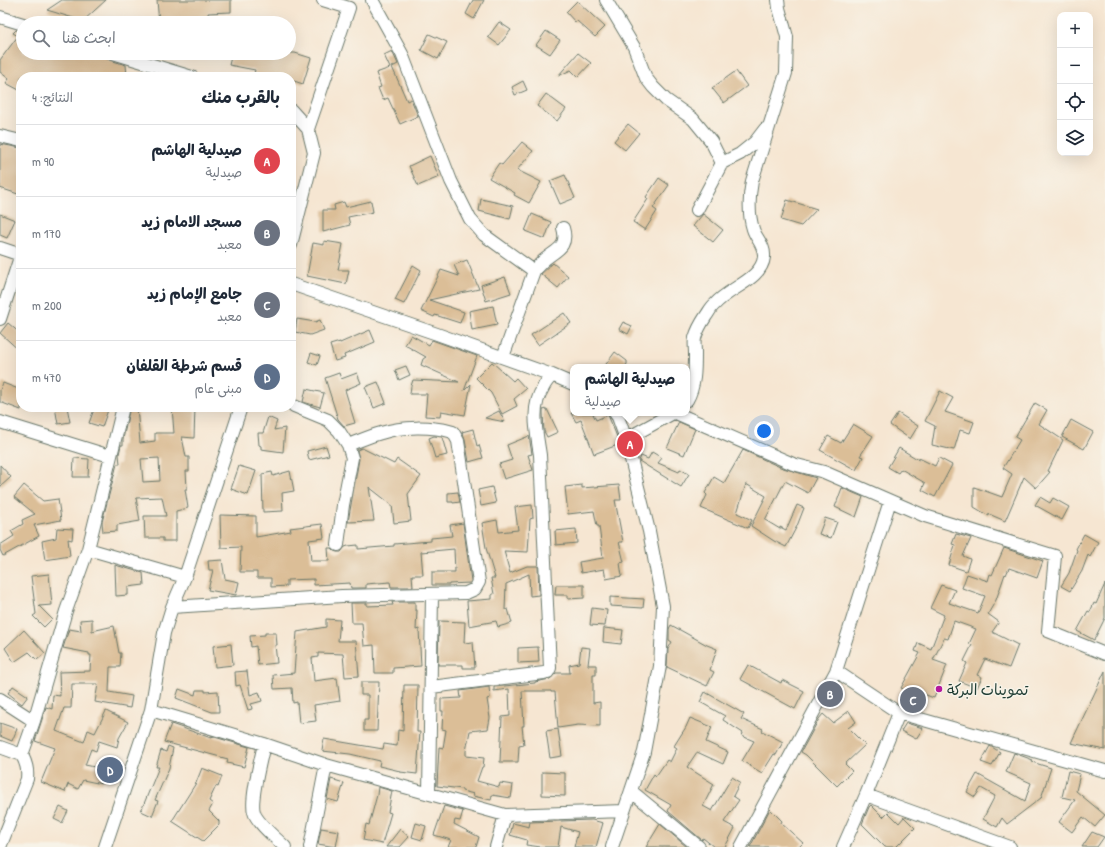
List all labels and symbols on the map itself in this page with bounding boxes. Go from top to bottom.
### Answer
your location [754,421,774,441]
pin: A [617,429,643,459]
pin: B [817,679,843,709]
place label: تموينات البركة [947,679,1029,700]
marker: تموينات البركة [934,684,944,694]
pin: C [900,685,926,715]
pin: D [97,755,123,785]

